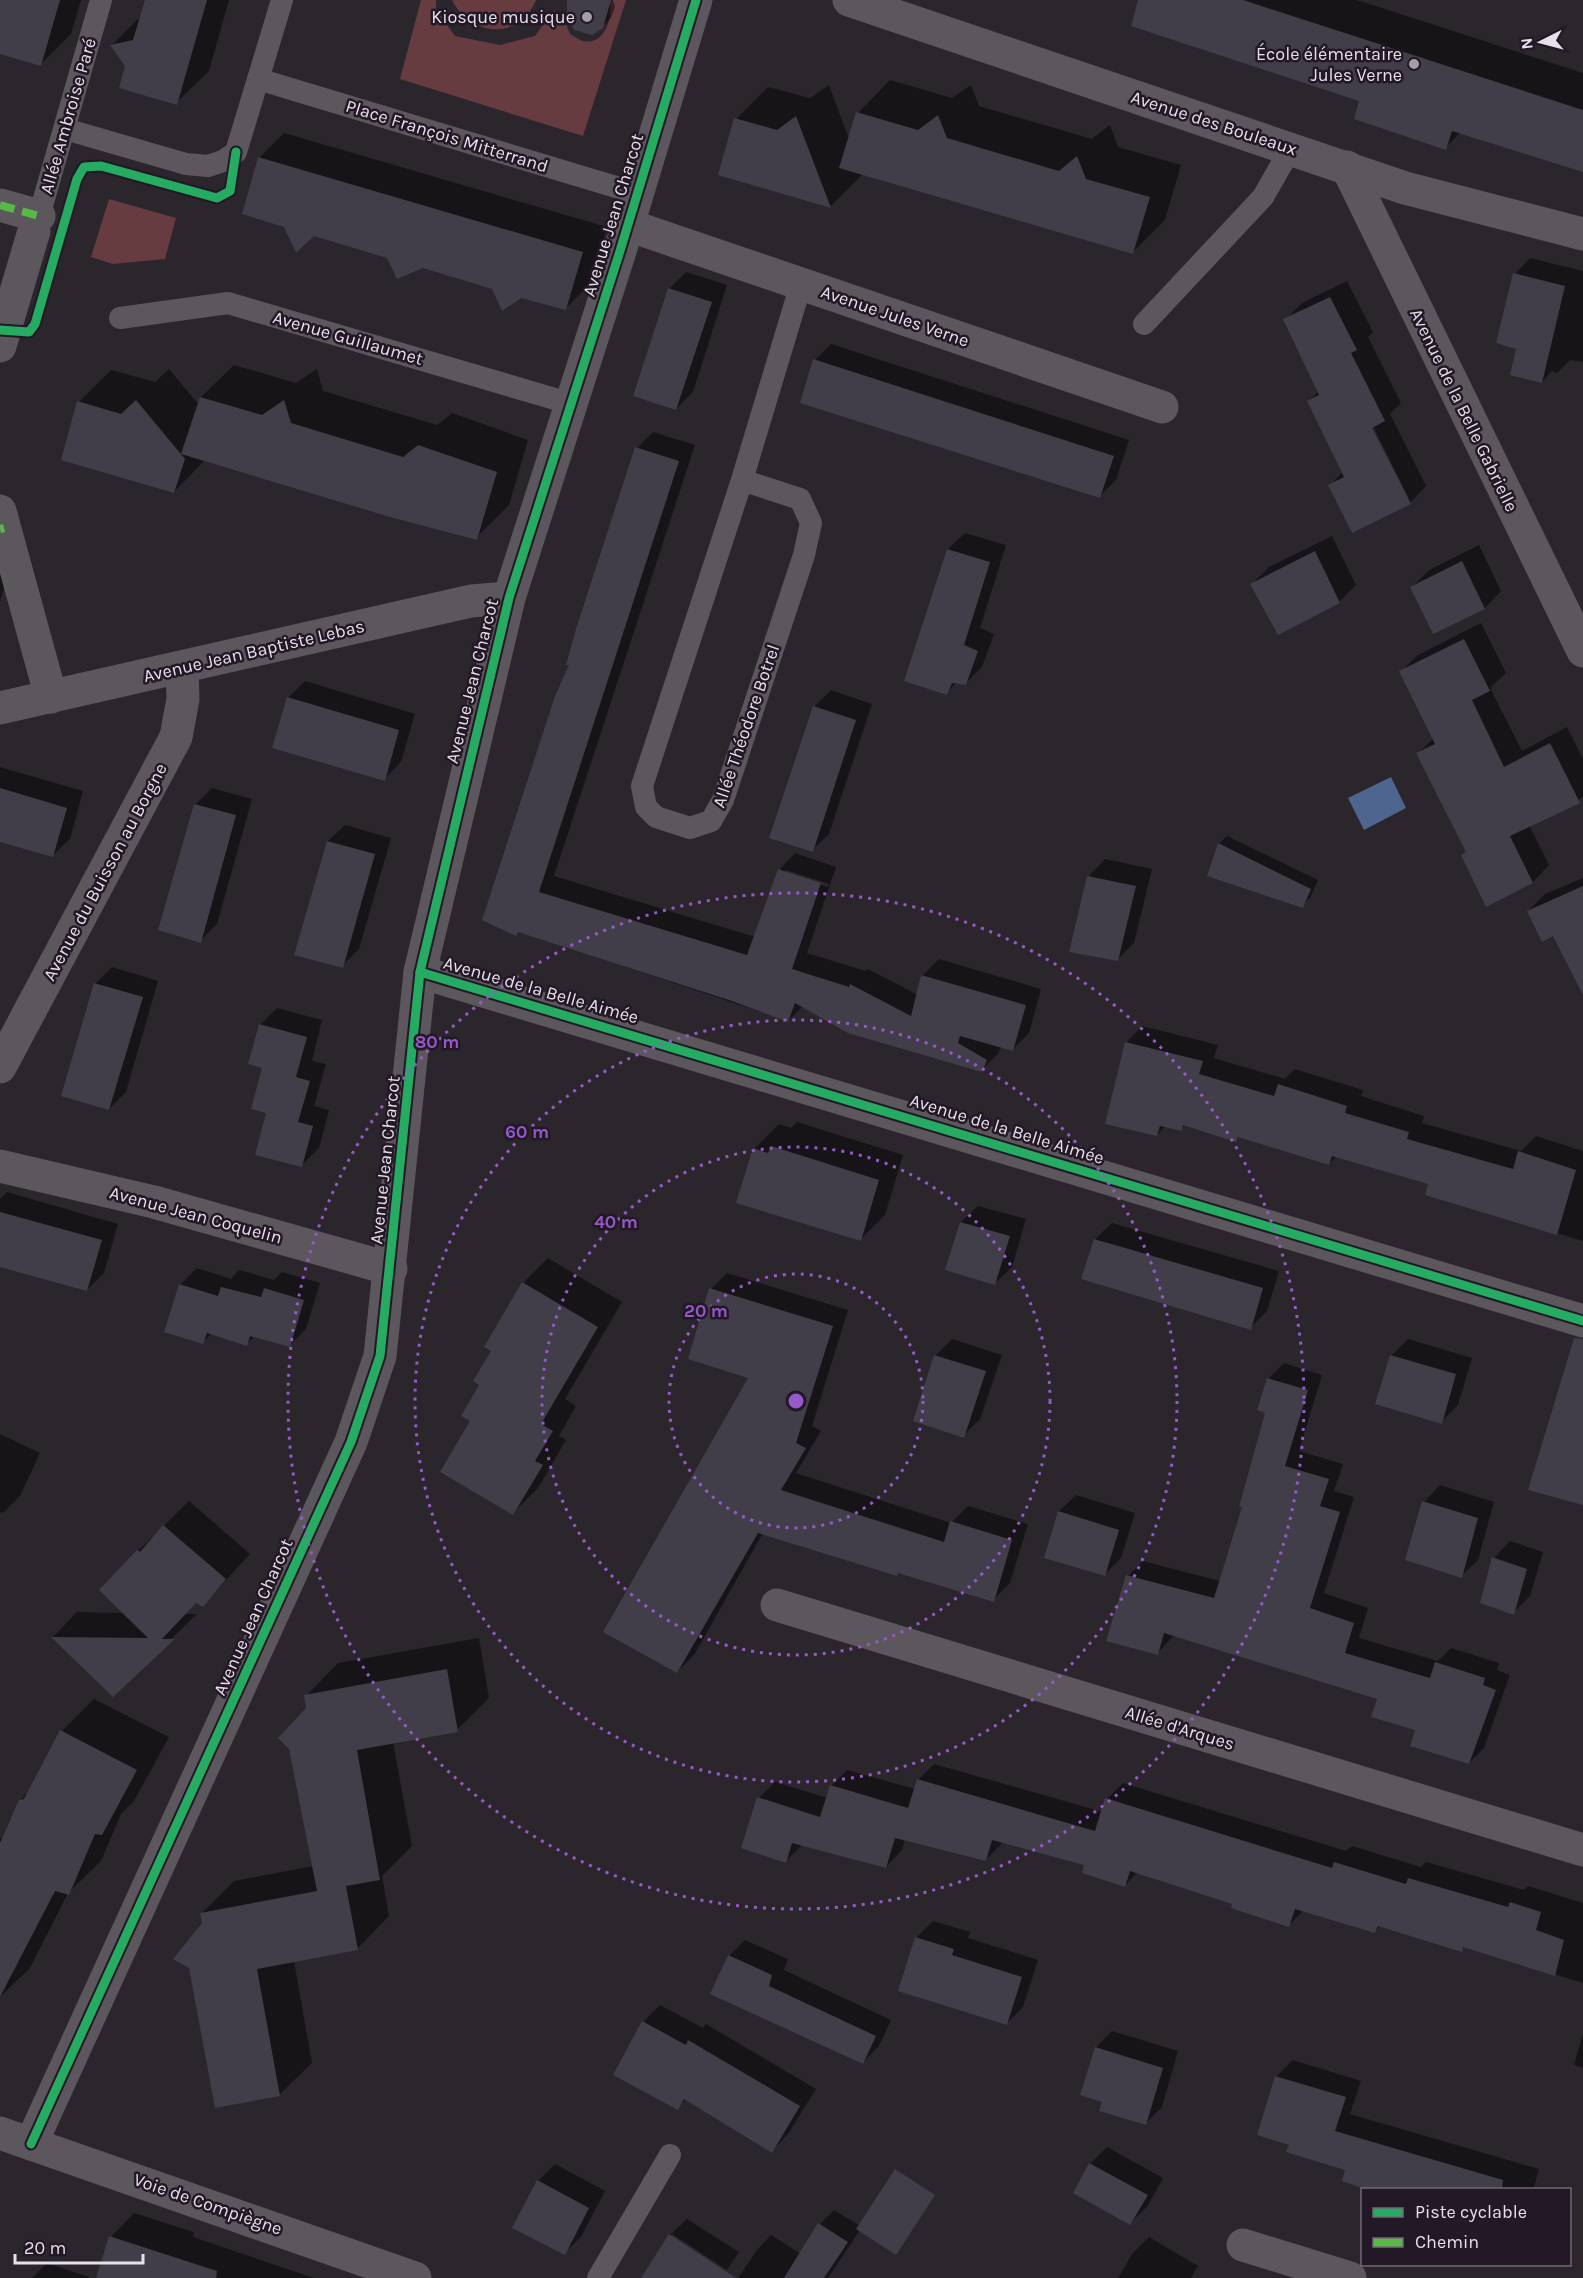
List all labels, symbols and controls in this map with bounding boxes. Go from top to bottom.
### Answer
place label: Kiosque musique [431,6,575,28]
marker: Kiosque musique [580,10,594,24]
north arrow [1511,12,1571,72]
street label: Allée Ambroise Paré [35,35,101,197]
text: N [1517,37,1537,50]
place label: École élémentaire Jules Verne [1256,42,1402,86]
marker: École élémentaire Jules Verne [1407,57,1421,71]
street label: Avenue des Bouleaux [1128,86,1300,160]
street label: Place François Mitterrand [343,95,551,177]
street label: Avenue Jean Charcot [578,131,648,299]
street label: Avenue Jules Verne [818,280,972,352]
street label: Avenue de la Belle Gabrielle [1405,305,1523,515]
street label: Avenue Guillaumet [270,306,426,370]
street label: Avenue Jean Charcot [441,596,503,766]
street label: Avenue Jean Baptiste Lebas [141,615,367,687]
street label: Allée Théodore Botrel [708,641,784,811]
street label: Avenue du Buisson au Borgne [38,759,172,985]
street label: Avenue de la Belle Aimée [441,952,641,1028]
text: 80 m [415,1031,459,1053]
street label: Avenue Jean Charcot [365,1074,405,1245]
street label: Avenue de la Belle Aimée [907,1089,1107,1169]
text: 60 m [505,1121,549,1143]
street label: Avenue Jean Coquelin [107,1181,285,1249]
text: 40 m [594,1211,638,1233]
text: 20 m [684,1300,728,1322]
centre of rings [786,1391,806,1411]
street label: Avenue Jean Charcot [209,1535,298,1699]
street label: Allée d'Arques [1123,1701,1237,1755]
street label: Voie de Compiègne [131,2168,285,2240]
legend [1361,2188,1571,2266]
text: Piste cyclable [1415,2201,1527,2223]
scale bar [15,2227,142,2265]
text: Chemin [1415,2231,1479,2253]
text: 20 m [24,2237,66,2259]

